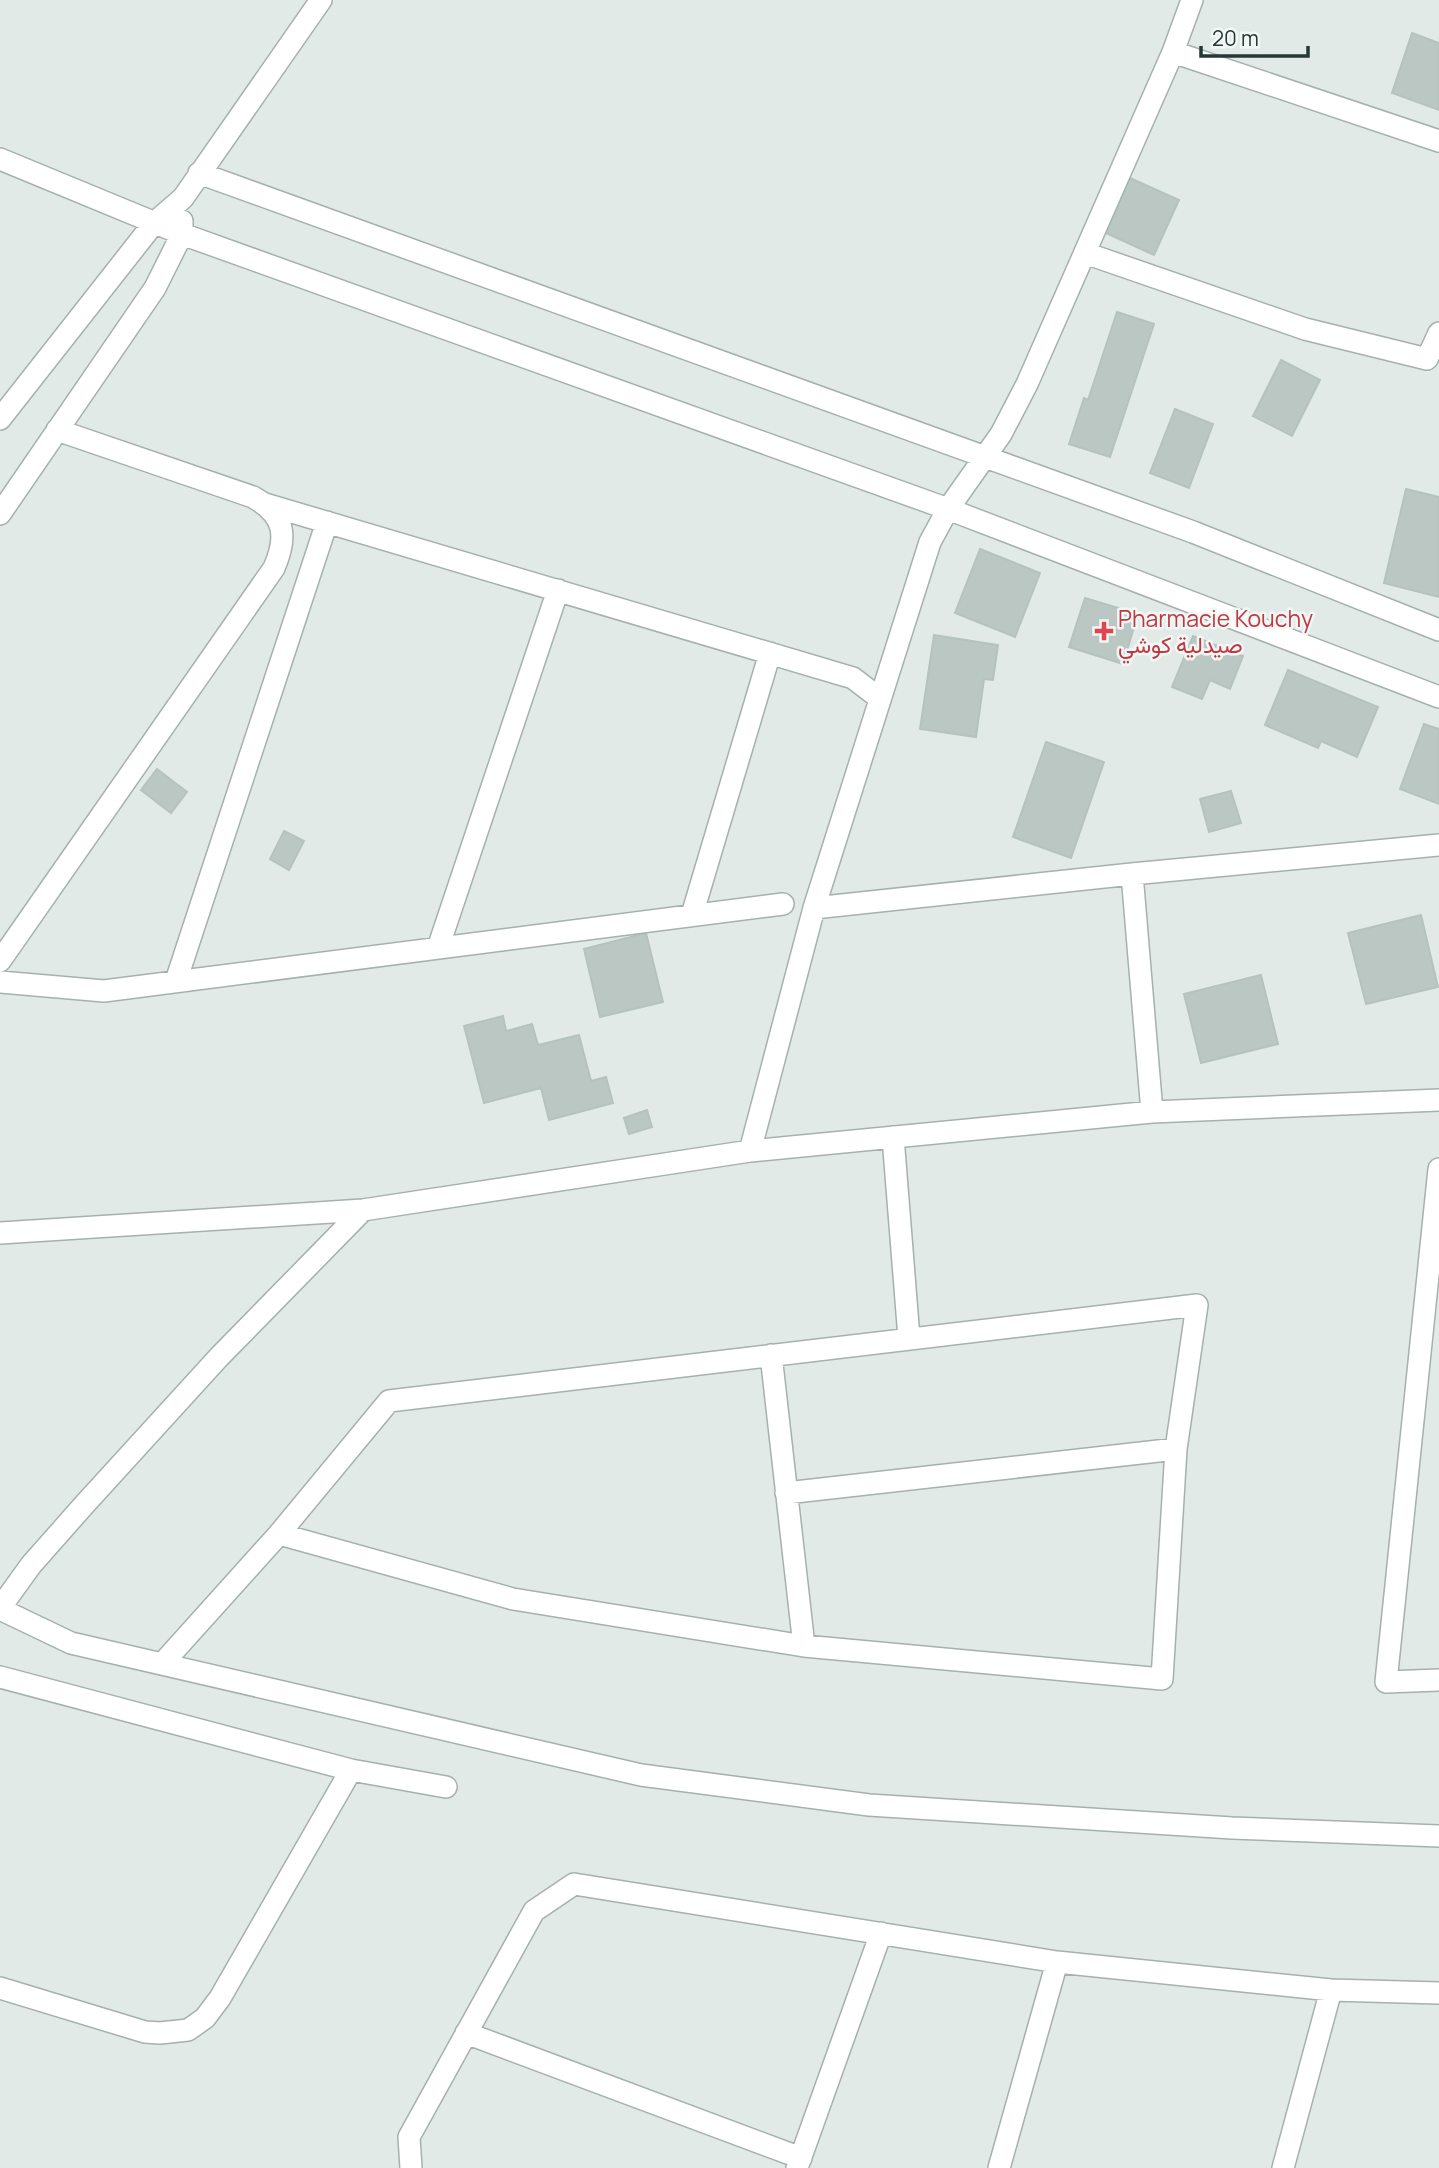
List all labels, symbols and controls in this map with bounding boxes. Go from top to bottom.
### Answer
scale bar [1201,14,1308,58]
text: 20 m [1212,24,1259,52]
place label: Pharmacie Kouchy صيدلية كوشي [1118,602,1313,664]
marker: Pharmacie Kouchy صيدلية كوشي [1096,623,1112,639]

